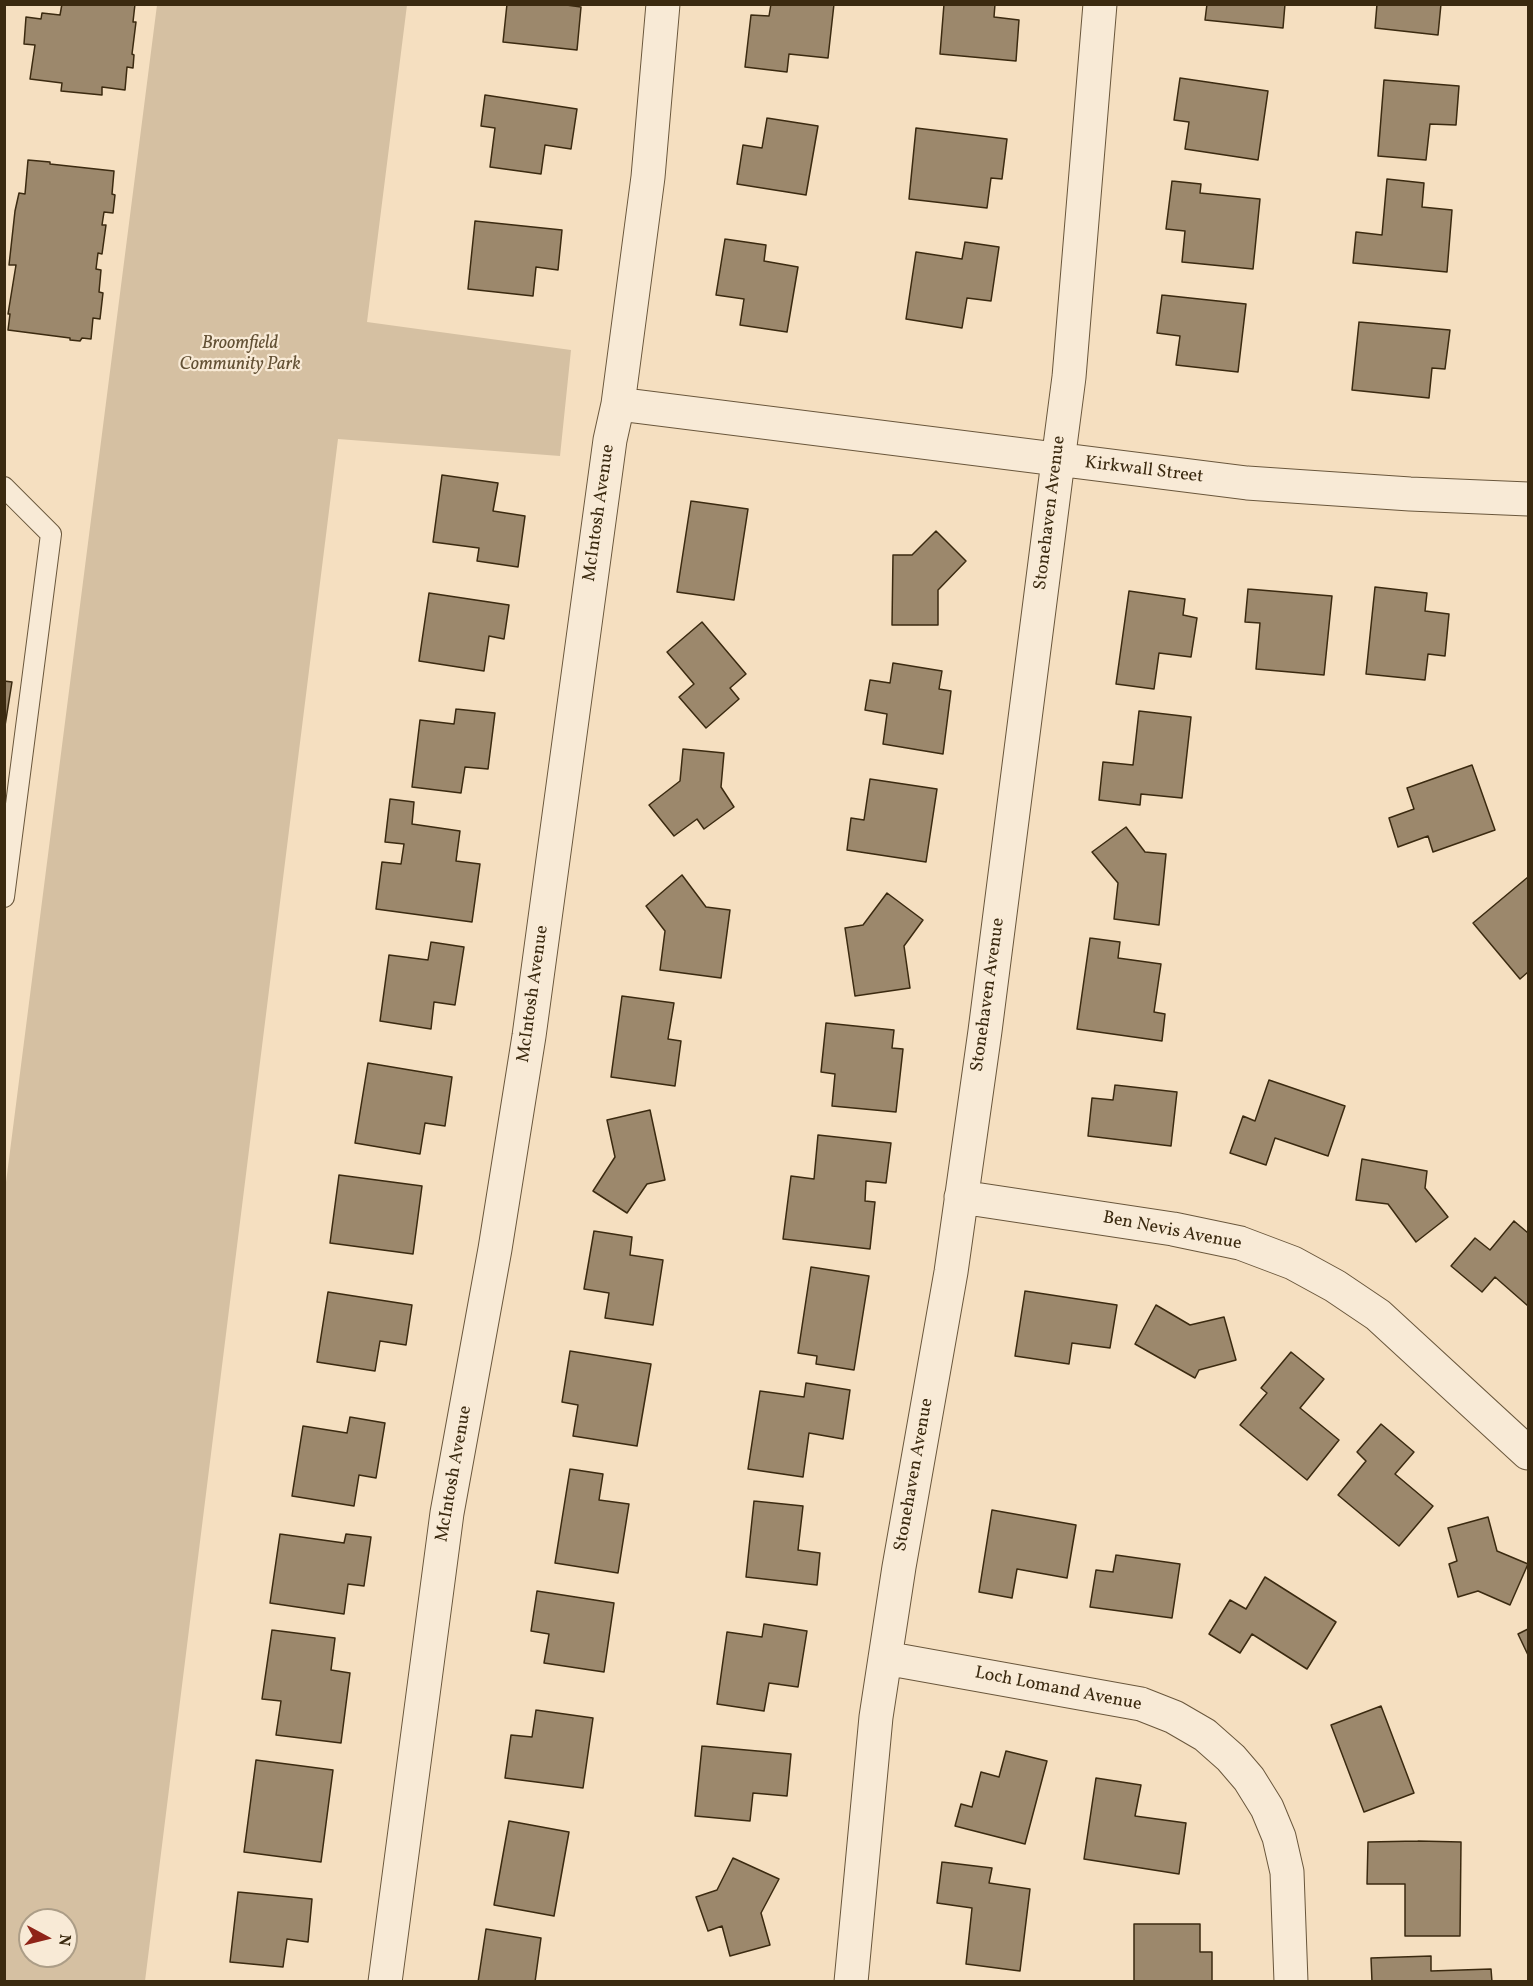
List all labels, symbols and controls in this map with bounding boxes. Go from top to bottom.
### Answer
park label: Broomfield Community Park [179,334,301,376]
street label: Stonehaven Avenue [1031,435,1071,591]
street label: McIntosh Avenue [580,443,620,583]
street label: Kirkwall Street [1083,453,1205,489]
street label: Stonehaven Avenue [968,917,1010,1073]
street label: McIntosh Avenue [514,924,554,1064]
street label: Ben Nevis Avenue [1101,1208,1243,1256]
street label: Stonehaven Avenue [891,1397,939,1553]
street label: McIntosh Avenue [432,1404,478,1544]
street label: Loch Lomand Avenue [973,1663,1143,1717]
north arrow [18,1908,78,1968]
text: N [52,1933,76,1947]

